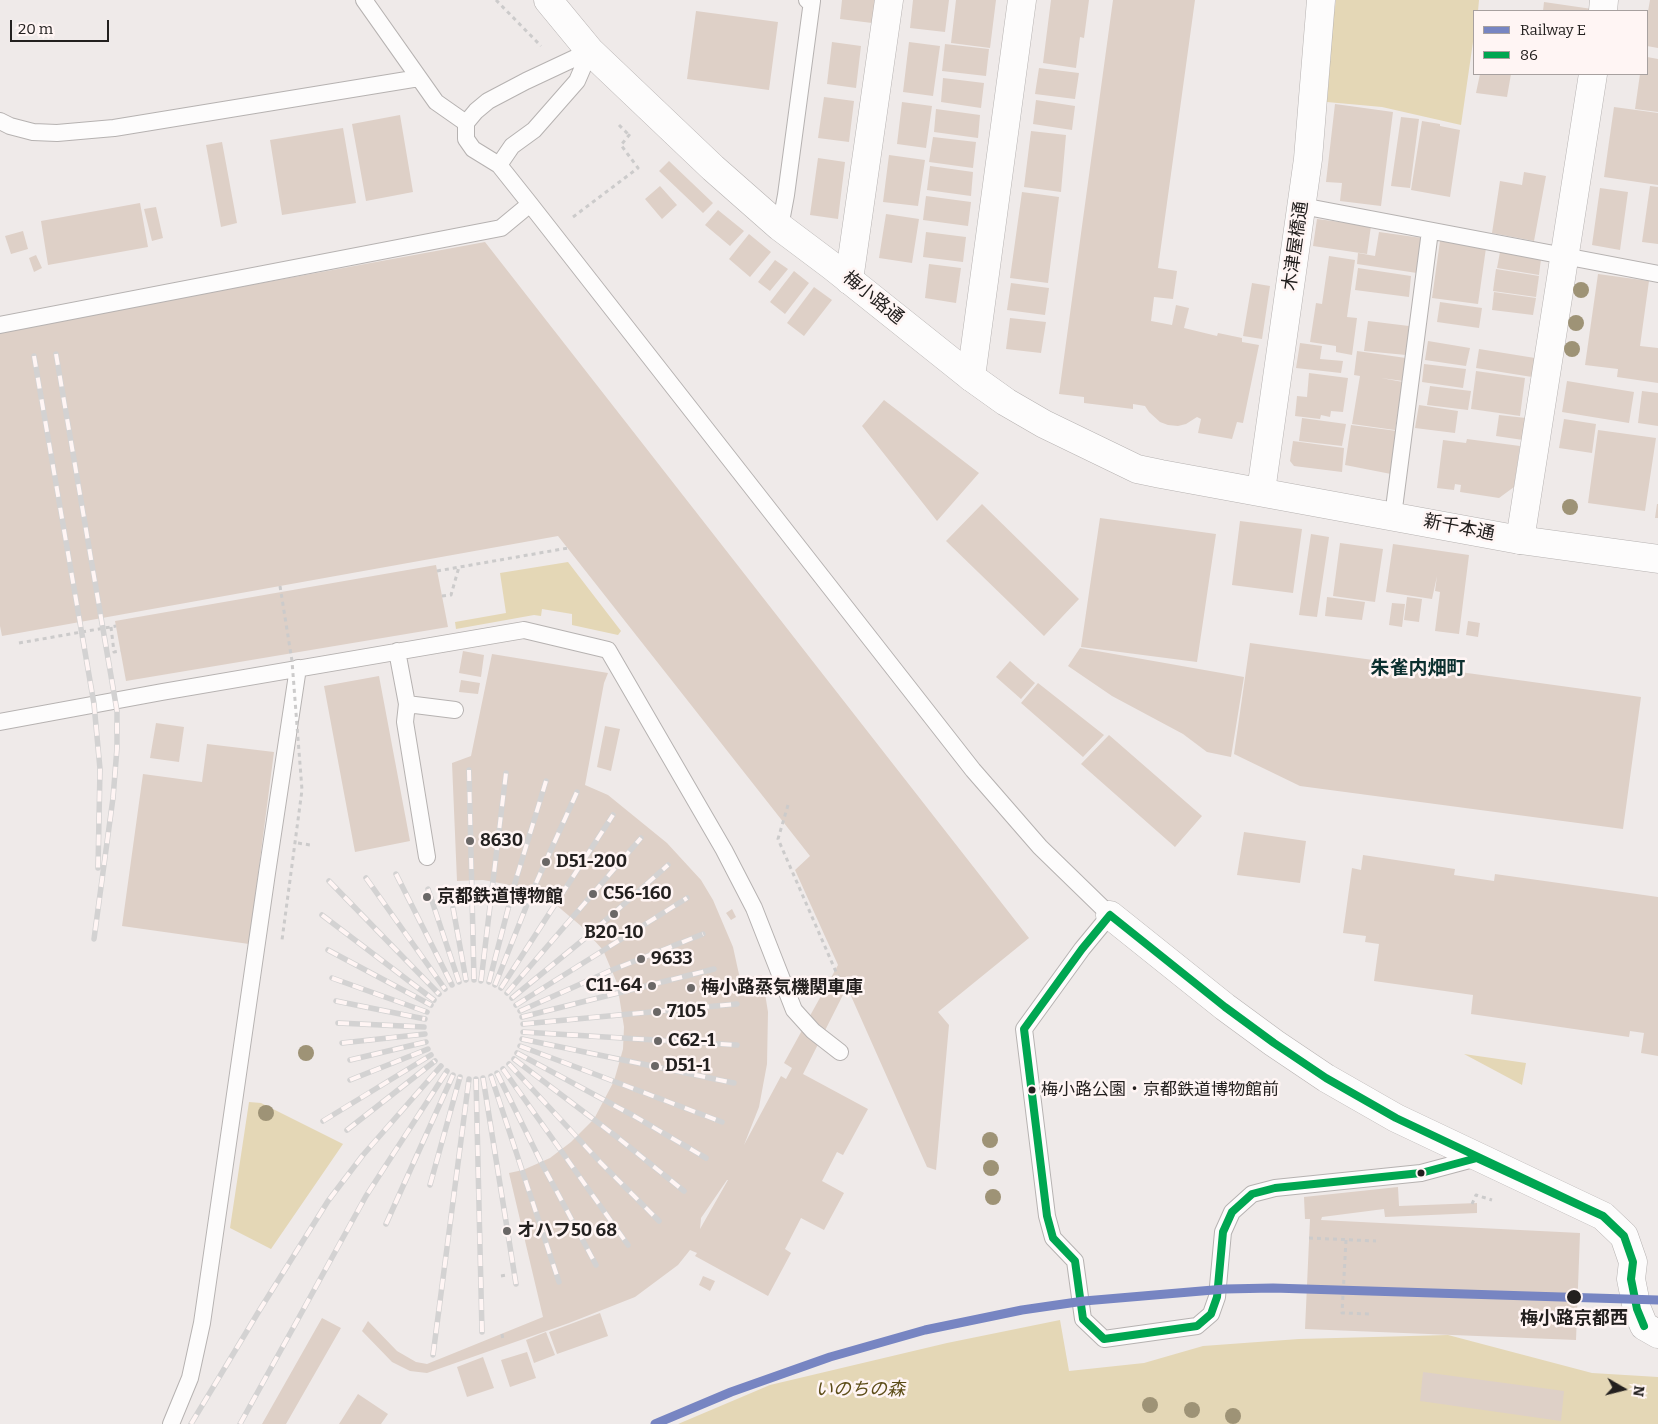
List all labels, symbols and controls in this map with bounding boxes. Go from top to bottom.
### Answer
scale bar [12,10,111,42]
legend [1473,10,1648,75]
text: 20 m [18,20,53,38]
text: Railway E [1520,21,1586,39]
text: 86 [1520,46,1538,64]
street label: 木津屋橋通 [1279,200,1313,292]
street label: 梅小路通 [838,267,908,329]
street label: 新千本通 [1422,511,1496,545]
district label: 朱雀内畑町 [1371,658,1465,680]
place label: 8630 [480,830,523,852]
marker: 8630 [464,835,476,847]
place label: D51-200 [556,851,627,873]
marker: D51-200 [540,856,552,868]
place label: C56-160 [603,883,672,905]
place label: 京都鉄道博物館 [437,886,563,908]
marker: C56-160 [587,888,599,900]
marker: 京都鉄道博物館 [421,891,433,903]
marker: B20-10 [608,908,620,920]
place label: B20-10 [584,922,644,944]
place label: 9633 [651,948,693,970]
marker: 9633 [635,953,647,965]
place label: C11-64 [585,975,642,997]
place label: 梅小路蒸気機関車庫 [701,977,863,999]
marker: C11-64 [646,980,658,992]
marker: 梅小路蒸気機関車庫 [685,982,697,994]
place label: 7105 [667,1001,706,1023]
marker: 7105 [651,1006,663,1018]
place label: C62-1 [668,1030,715,1052]
marker: C62-1 [652,1035,664,1047]
place label: D51-1 [665,1055,710,1077]
marker: D51-1 [649,1060,661,1072]
place label: 梅小路公園・京都鉄道博物館前 [1041,1080,1279,1100]
marker: 梅小路公園・京都鉄道博物館前 [1027,1085,1037,1095]
unlabelled marker [1416,1168,1426,1178]
place label: オハフ50 68 [517,1220,617,1242]
marker: オハフ50 68 [501,1225,513,1237]
marker: 梅小路京都西 [1565,1288,1583,1306]
place label: 梅小路京都西 [1520,1308,1628,1330]
north arrow [1598,1364,1648,1414]
park label: いのちの森 [815,1379,905,1401]
text: N [1629,1385,1648,1398]

